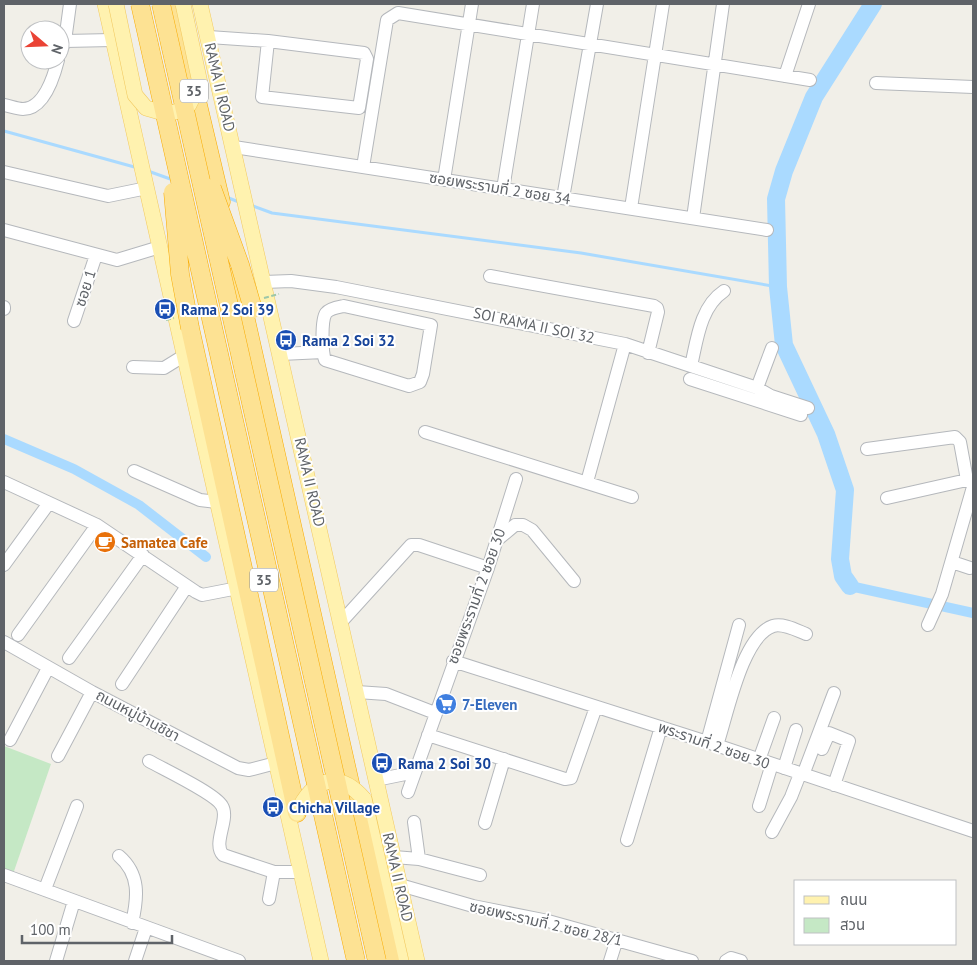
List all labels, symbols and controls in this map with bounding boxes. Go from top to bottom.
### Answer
north arrow [20,20,70,70]
street label: RAMA II ROAD [201,41,239,133]
text: N [47,42,67,57]
road number: 35 [180,80,208,102]
street label: ซอยพระรามที่ 2 ซอย 34 [428,166,572,209]
street label: ซอย 1 [70,267,100,309]
bus stop icon: Rama 2 Soi 39 [153,297,177,321]
place label: Rama 2 Soi 39 [181,300,274,319]
street label: SOI RAMA II SOI 32 [472,303,596,347]
bus stop icon: Rama 2 Soi 32 [274,328,298,352]
place label: Rama 2 Soi 32 [302,331,395,350]
street label: RAMA II ROAD [291,436,329,528]
street label: ซอยพระรามที่ 2 ซอย 30 [442,525,509,666]
cafe icon: Samatea Cafe [93,530,117,554]
place label: Samatea Cafe [121,533,208,552]
road number: 35 [250,568,278,592]
street label: ถนนหมู่บ้านชิชา [93,685,183,745]
supermarket icon: 7-Eleven [434,692,458,716]
place label: 7-Eleven [462,695,517,714]
street label: พระรามที่ 2 ซอย 30 [656,716,773,773]
bus stop icon: Rama 2 Soi 30 [370,751,394,775]
place label: Rama 2 Soi 30 [398,754,491,773]
bus stop icon: Chicha Village [261,795,285,819]
place label: Chicha Village [289,798,380,817]
street label: RAMA II ROAD [379,831,417,923]
legend [794,880,957,945]
text: ถนน [840,890,867,909]
street label: ซอยพระรามที่ 2 ซอย 28/1 [468,895,625,950]
scale bar [22,912,172,944]
text: สวน [840,915,865,934]
text: 100 m [30,920,71,939]

